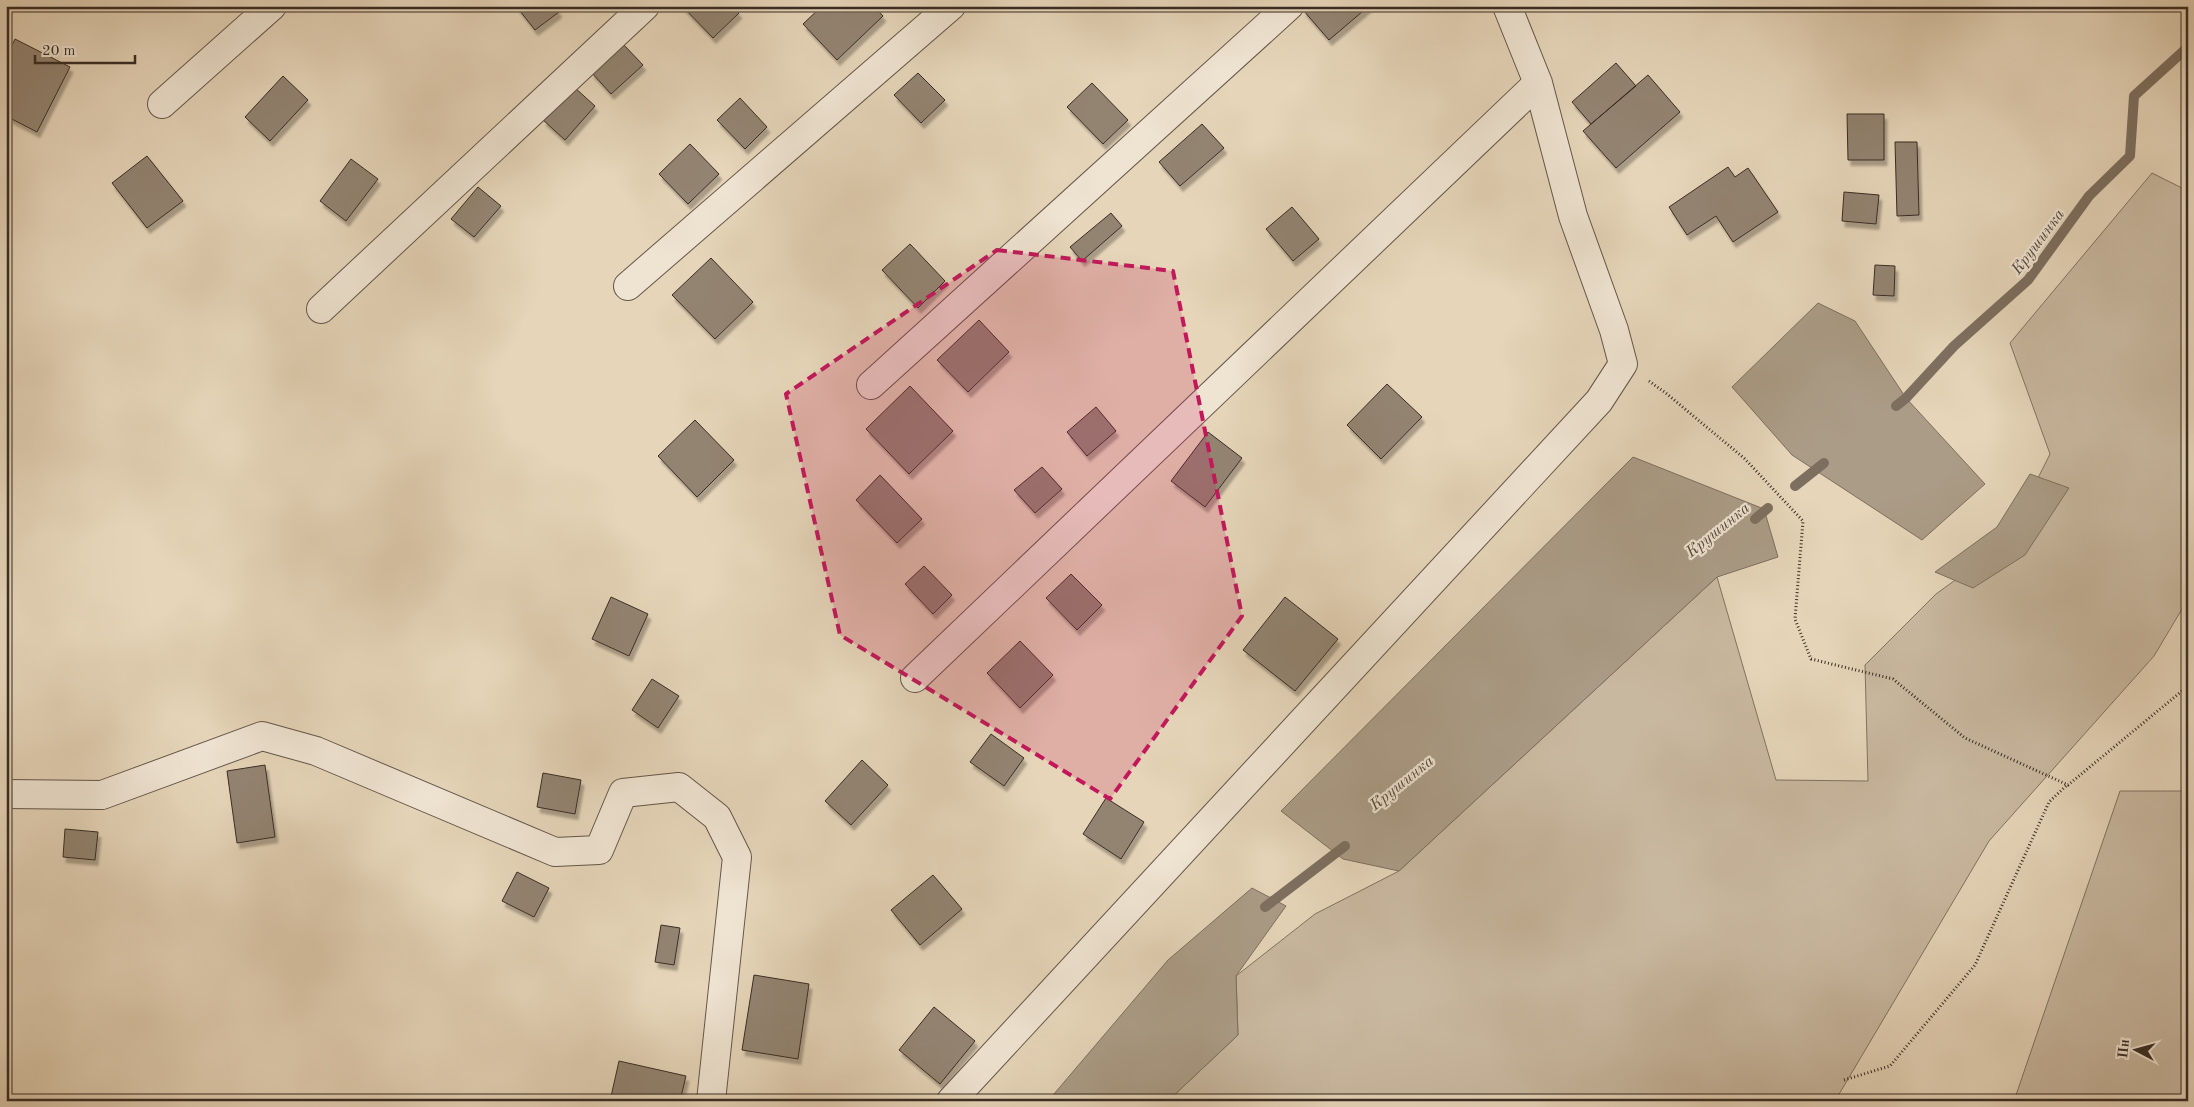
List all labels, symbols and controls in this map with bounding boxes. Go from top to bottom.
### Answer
scale bar [35,32,135,64]
text: 20 m [42,44,76,59]
water label: Крушинка [2009,206,2068,278]
water label: Крушинка [1683,500,1753,562]
water label: Крушинка [1367,753,1437,815]
north arrow [2112,1024,2162,1074]
text: Пн [2116,1038,2132,1059]

